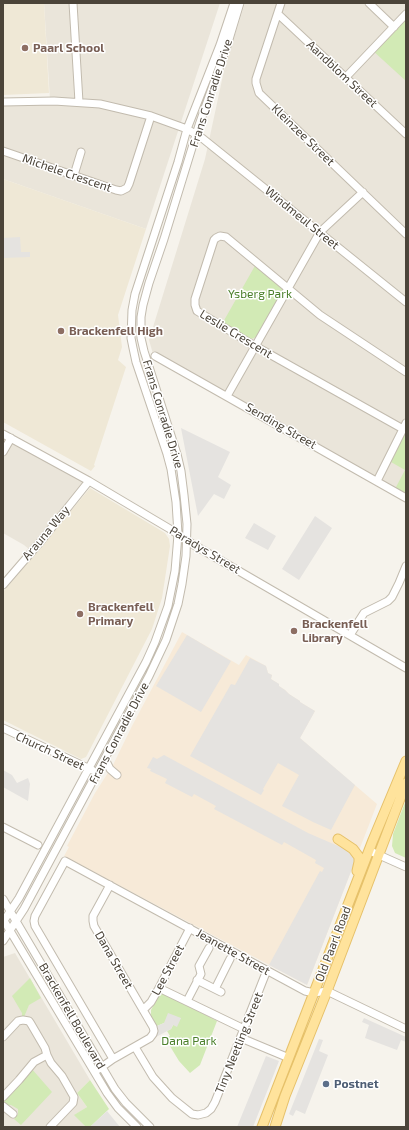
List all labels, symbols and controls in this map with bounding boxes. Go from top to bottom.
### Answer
street label: Frans Conradie Drive [187,37,235,149]
street label: Aandblom Street [304,37,380,111]
place label: Paarl School [33,41,104,55]
marker: Paarl School [20,43,30,53]
street label: Kleinzee Street [268,101,338,169]
street label: Michele Crescent [21,151,113,195]
street label: Windmeul Street [262,184,342,252]
park label: Ysberg Park [228,287,292,301]
street label: Leslie Crescent [197,307,275,361]
place label: Brackenfell High [69,324,163,338]
marker: Brackenfell High [56,326,66,336]
street label: Frans Conradie Drive [140,358,186,470]
street label: Sending Street [243,400,319,452]
street label: Arauna Way [19,503,73,563]
street label: Paradys Street [167,523,243,577]
place label: Brackenfell Primary [88,600,154,628]
marker: Brackenfell Primary [75,609,85,619]
place label: Brackenfell Library [302,617,368,645]
marker: Brackenfell Library [289,626,299,636]
street label: Frans Conradie Drive [86,680,152,786]
street label: Church Street [13,729,87,773]
street label: Old Paarl Road [312,904,354,984]
street label: Jeanette Street [194,926,272,978]
street label: Dana Street [92,929,136,991]
street label: Lee Street [149,942,187,998]
street label: Brackenfell Boulevard [36,960,108,1072]
street label: Tiny Neetling Street [212,990,266,1096]
park label: Dana Park [161,1034,217,1048]
place label: Postnet [334,1077,379,1091]
marker: Postnet [321,1079,331,1089]

